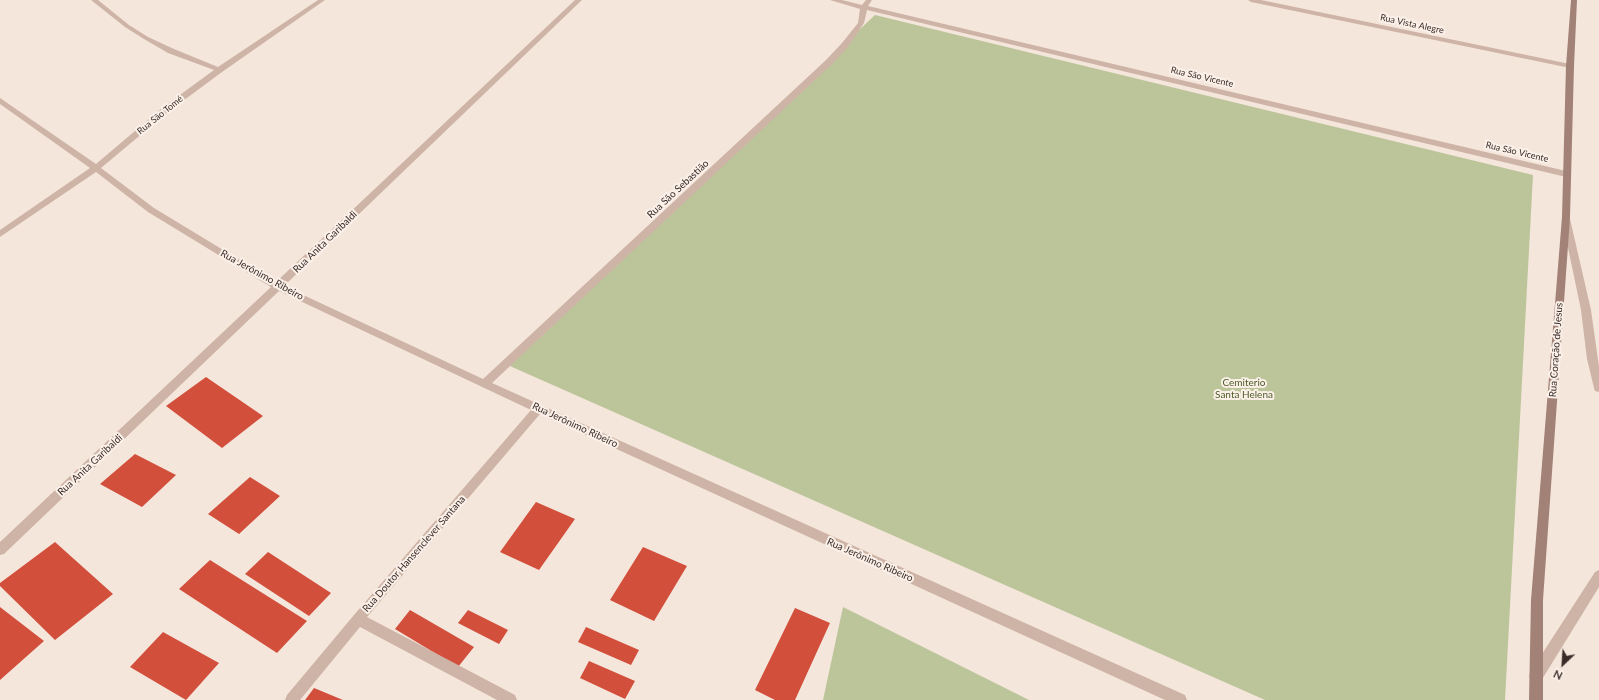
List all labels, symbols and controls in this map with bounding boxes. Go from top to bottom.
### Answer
street label: Rua Vista Alegre [1379,12,1445,36]
street label: Rua São Vicente [1170,65,1234,89]
street label: Rua São Tomé [135,93,185,137]
street label: Rua São Vicente [1485,140,1549,164]
street label: Rua São Sebastião [645,157,711,221]
street label: Rua Anita Garibaldi [291,208,359,276]
street label: Rua Jerônimo Ribeiro [218,247,306,303]
street label: Rua Coração de Jesus [1547,302,1565,398]
park label: Cemiterio Santa Helena [1215,377,1273,400]
street label: Rua Jerônimo Ribeiro [530,400,620,450]
street label: Rua Anita Garibaldi [55,432,125,498]
street label: Rua Doutor Hansenclever Santana [360,493,468,615]
street label: Rua Jerônimo Ribeiro [825,536,915,584]
north arrow [1543,644,1583,684]
text: N [1551,668,1564,683]

